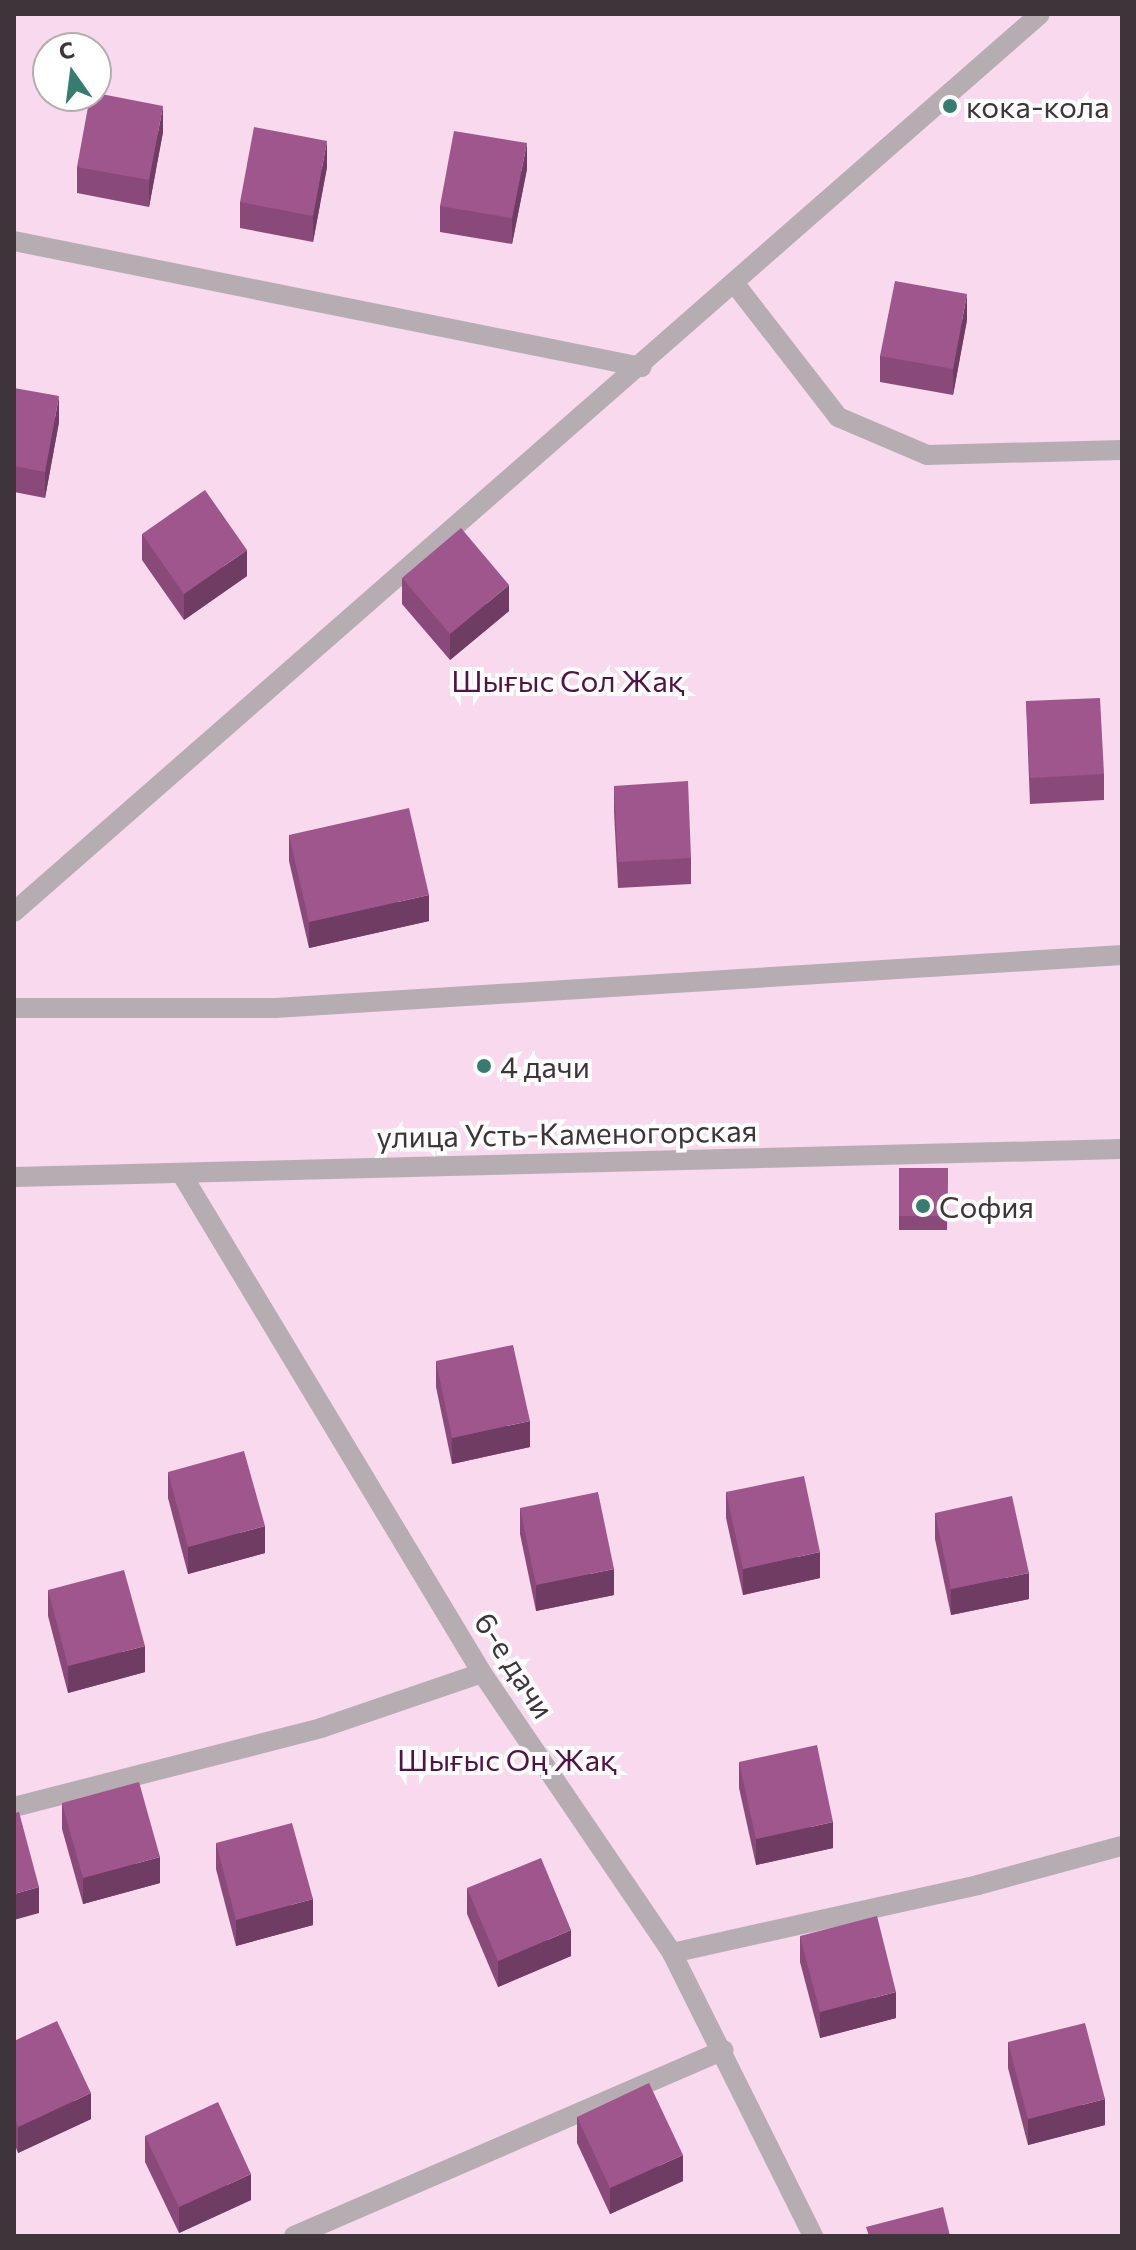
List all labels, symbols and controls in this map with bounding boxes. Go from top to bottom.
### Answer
north arrow [32,32,112,112]
text: С [56,35,77,65]
place label: кока-кола [966,88,1110,124]
marker: кока-кола [941,97,959,115]
park label: Шығыс Сол Жақ [451,662,685,698]
place label: 4 дачи [500,1048,590,1084]
marker: 4 дачи [475,1057,493,1075]
street label: улица Усть-Каменогорская [376,1112,758,1154]
place label: София [939,1188,1034,1224]
marker: София [914,1197,932,1215]
street label: 6-е дачи [468,1605,562,1725]
park label: Шығыс Оң Жақ [397,1741,617,1777]

